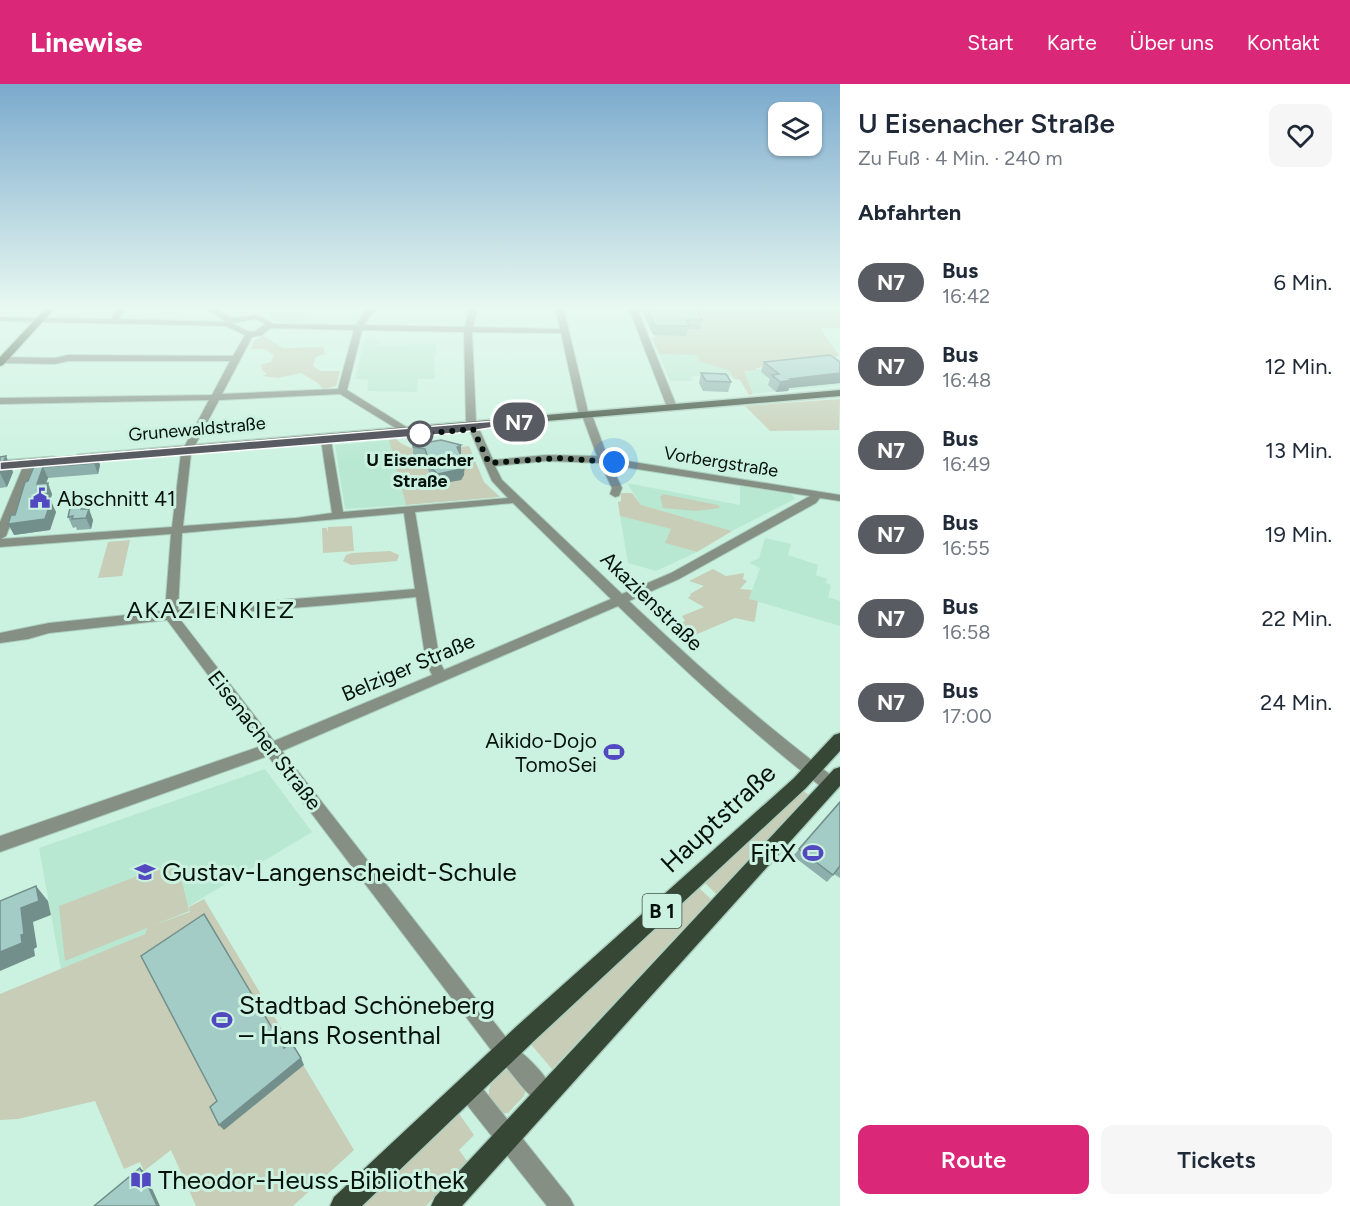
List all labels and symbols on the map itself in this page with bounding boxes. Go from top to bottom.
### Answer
line badge: N7 [492,402,546,442]
street label: Grunewaldstraße [128,412,267,446]
marker: U Eisenacher Straße [407,421,433,447]
street label: Vorbergstraße [662,442,780,482]
your location [599,447,629,477]
place label: U Eisenacher Straße [366,449,474,492]
public building icon: Abschnitt 41 [28,486,52,510]
place label: Abschnitt 41 [57,486,176,511]
street label: Akazienstraße [596,546,708,656]
district label: AKAZIENKIEZ [126,595,296,624]
street label: Belziger Straße [338,628,478,706]
street label: Eisenacher Straße [203,665,327,815]
place label: Aikido-Dojo TomoSei [485,728,597,777]
sports icon: Aikido-Dojo TomoSei [602,740,626,764]
street label: Hauptstraße [654,757,782,879]
place label: FitX [750,837,796,869]
sports icon: FitX [801,841,825,865]
place label: Gustav-Langenscheidt-Schule [162,856,517,888]
school or university icon: Gustav-Langenscheidt-Schule [133,860,157,884]
road number: B 1 [642,894,682,928]
place label: Stadtbad Schöneberg – Hans Rosenthal [239,989,495,1051]
sports icon: Stadtbad Schöneberg – Hans Rosenthal [210,1008,234,1032]
place label: Theodor-Heuss-Bibliothek [158,1164,465,1196]
library icon: Theodor-Heuss-Bibliothek [129,1168,153,1192]

